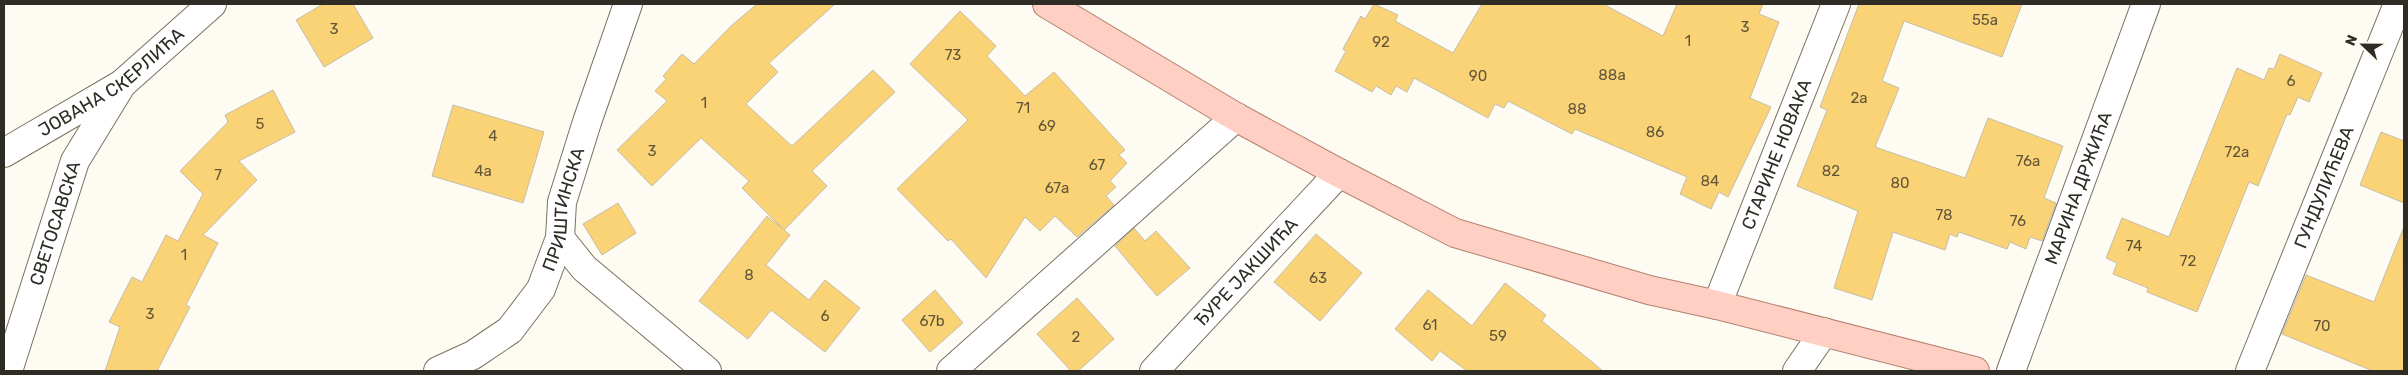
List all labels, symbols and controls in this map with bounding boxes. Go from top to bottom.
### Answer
house number: 55a [1972,11,1998,29]
house number: 3 [1740,18,1750,36]
house number: 3 [329,20,339,38]
north arrow [2338,20,2388,70]
street label: ЈОВАНА СКЕРЛИЋА [35,23,189,141]
house number: 1 [1685,32,1691,50]
text: N [2342,32,2361,48]
house number: 92 [1372,33,1390,51]
house number: 73 [945,46,961,64]
house number: 88a [1598,66,1626,84]
house number: 90 [1469,67,1487,85]
house number: 6 [2286,72,2296,90]
street label: СТАРИНЕ НОВАКА [1737,76,1816,233]
house number: 2a [1850,89,1868,107]
house number: 1 [701,94,707,112]
house number: 71 [1016,99,1030,117]
house number: 88 [1567,100,1587,118]
street label: МАРИНА ДРЖИЋА [2040,108,2116,268]
house number: 5 [256,115,265,133]
house number: 69 [1038,117,1056,135]
house number: 86 [1646,123,1664,141]
street label: ГУНДУЛИЋЕВА [2290,123,2359,252]
house number: 4 [488,127,498,145]
house number: 3 [647,142,657,160]
house number: 72a [2225,143,2249,161]
street label: ПРИШТИНСКА [538,145,589,274]
house number: 76a [2016,152,2040,170]
house number: 67 [1089,156,1105,174]
street label: СВЕТОСАВСКА [25,158,85,288]
house number: 4a [474,162,492,180]
house number: 82 [1822,162,1840,180]
house number: 7 [214,166,222,184]
house number: 84 [1701,172,1719,190]
house number: 80 [1890,174,1910,192]
house number: 67a [1045,179,1069,197]
house number: 78 [1935,206,1953,224]
house number: 76 [2010,212,2026,230]
street label: ЂУРЕ ЈАКШИЋА [1190,213,1302,331]
house number: 74 [2126,237,2142,255]
house number: 1 [181,246,187,264]
house number: 72 [2180,252,2196,270]
house number: 8 [744,266,754,284]
house number: 63 [1309,269,1327,287]
house number: 3 [145,305,155,323]
house number: 6 [820,307,830,325]
house number: 67b [919,312,945,330]
house number: 61 [1422,316,1438,334]
house number: 70 [2313,317,2331,335]
house number: 59 [1489,327,1507,345]
house number: 2 [1072,328,1081,346]

